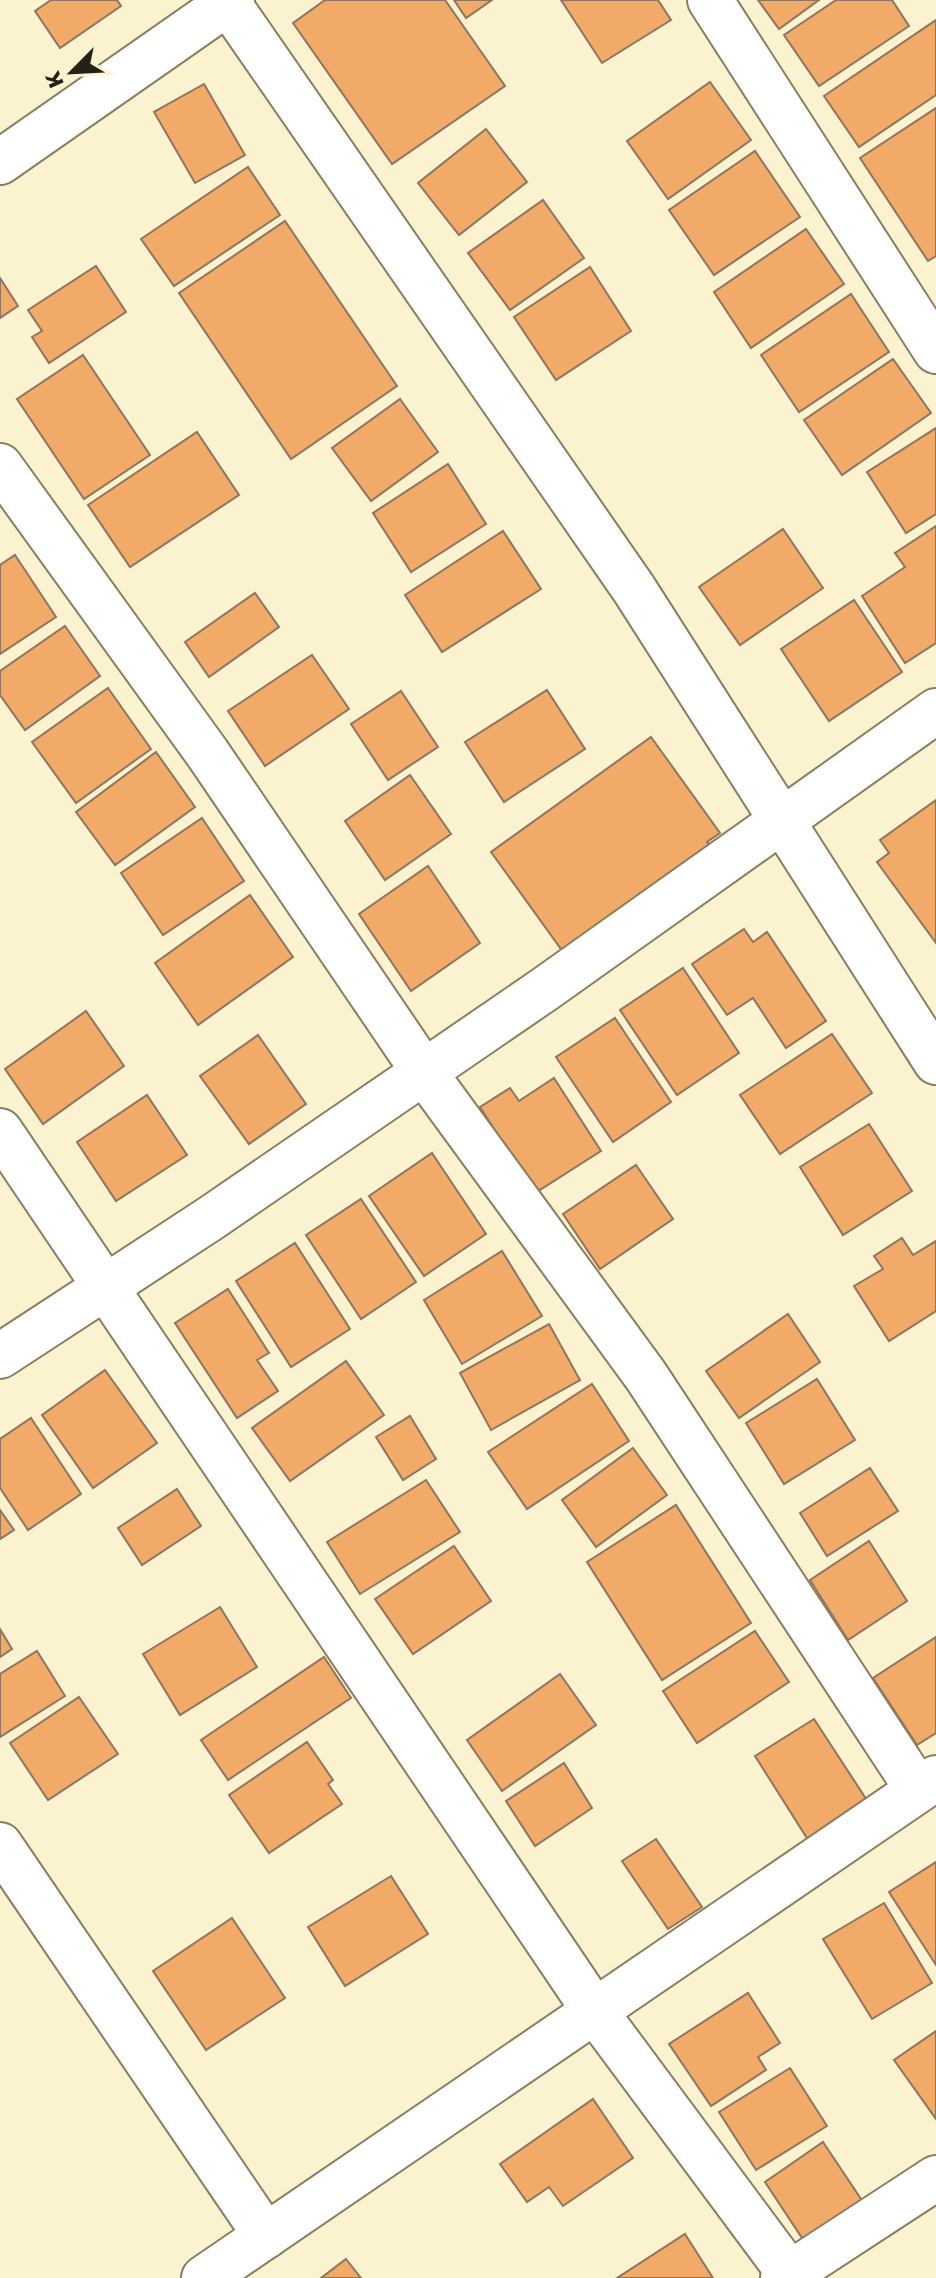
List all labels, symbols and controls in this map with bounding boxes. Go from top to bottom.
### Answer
north arrow [32,32,112,112]
text: K [39,67,69,92]

